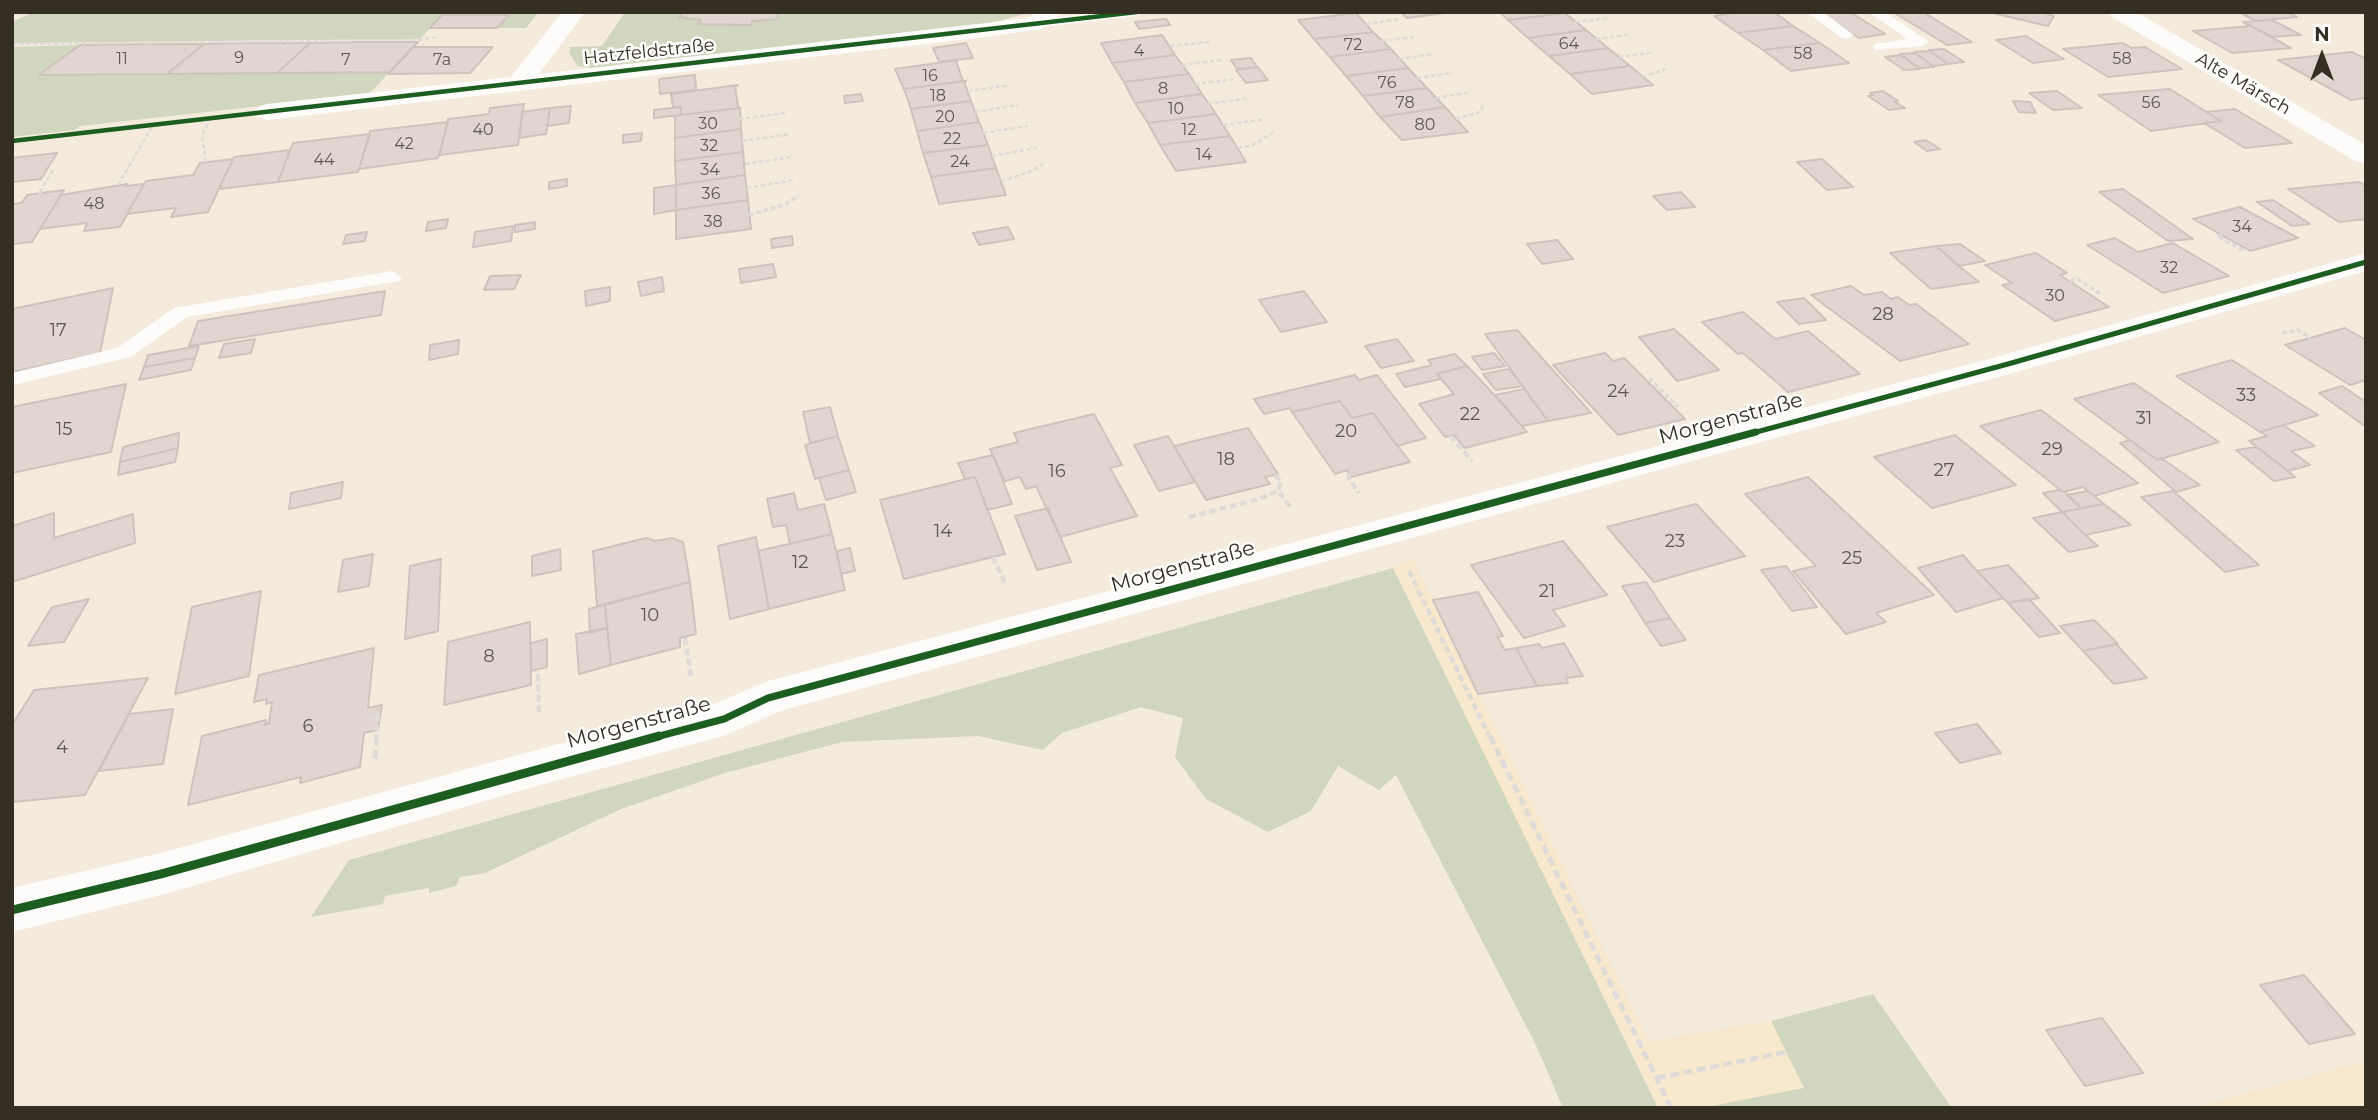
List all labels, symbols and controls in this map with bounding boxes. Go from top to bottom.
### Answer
north arrow [2287,21,2357,91]
text: N [2314,23,2330,46]
street label: Hatzfeldstraße [582,34,716,70]
house number: 64 [1559,34,1579,54]
house number: 72 [1344,35,1362,55]
house number: 4 [1134,41,1144,61]
house number: 58 [1793,44,1813,64]
house number: 9 [234,48,244,68]
street label: Alte Märsch [2192,48,2294,120]
house number: 11 [116,49,128,69]
house number: 58 [2112,49,2132,69]
house number: 7 [341,50,351,70]
house number: 7a [433,50,451,70]
house number: 16 [922,66,938,86]
house number: 76 [1378,73,1396,93]
house number: 8 [1158,79,1168,99]
house number: 18 [930,86,946,106]
house number: 78 [1395,93,1415,113]
house number: 56 [2142,93,2160,113]
house number: 10 [1168,99,1184,119]
house number: 20 [935,107,955,127]
house number: 30 [698,114,718,134]
house number: 80 [1415,115,1435,135]
house number: 40 [472,120,494,140]
house number: 12 [1182,120,1196,140]
house number: 22 [943,129,961,149]
house number: 42 [394,134,414,154]
house number: 32 [700,136,718,156]
house number: 14 [1196,145,1212,165]
house number: 44 [313,150,335,170]
house number: 24 [950,152,970,172]
house number: 34 [700,160,720,180]
house number: 36 [702,184,720,204]
house number: 48 [84,194,104,214]
house number: 38 [703,212,723,232]
house number: 34 [2232,217,2252,237]
house number: 32 [2160,258,2178,278]
house number: 30 [2045,286,2065,306]
house number: 28 [1872,304,1894,326]
house number: 17 [49,320,67,342]
house number: 24 [1607,381,1629,403]
house number: 33 [2236,385,2256,407]
street label: Morgenstraße [1656,388,1806,450]
house number: 22 [1460,404,1480,426]
house number: 31 [2136,408,2152,430]
house number: 15 [56,419,72,441]
house number: 20 [1335,421,1357,443]
house number: 29 [2041,439,2063,461]
house number: 18 [1217,449,1235,471]
house number: 27 [1934,460,1954,482]
house number: 16 [1048,461,1066,483]
house number: 14 [934,521,952,543]
house number: 23 [1665,531,1685,553]
street label: Morgenstraße [1108,536,1258,598]
house number: 25 [1842,548,1862,570]
house number: 12 [792,552,808,574]
house number: 21 [1539,581,1555,603]
house number: 10 [641,605,659,627]
house number: 8 [483,646,495,668]
street label: Morgenstraße [564,692,714,754]
house number: 6 [303,716,313,738]
house number: 4 [56,737,68,759]

